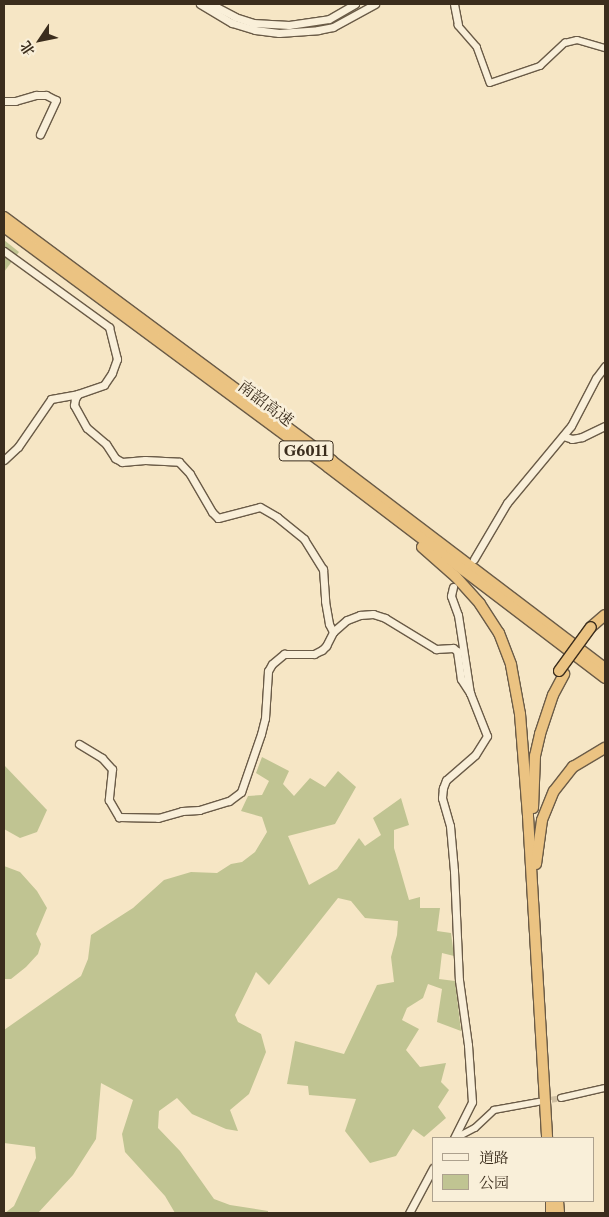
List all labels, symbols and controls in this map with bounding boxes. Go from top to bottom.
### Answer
north arrow [15,15,65,65]
text: 北 [16,38,39,59]
street label: 南韶高速 [235,376,297,430]
road number: G6011 [278,438,334,464]
legend [432,1137,594,1202]
text: 道路 [479,1148,509,1167]
text: 公园 [479,1173,509,1192]

